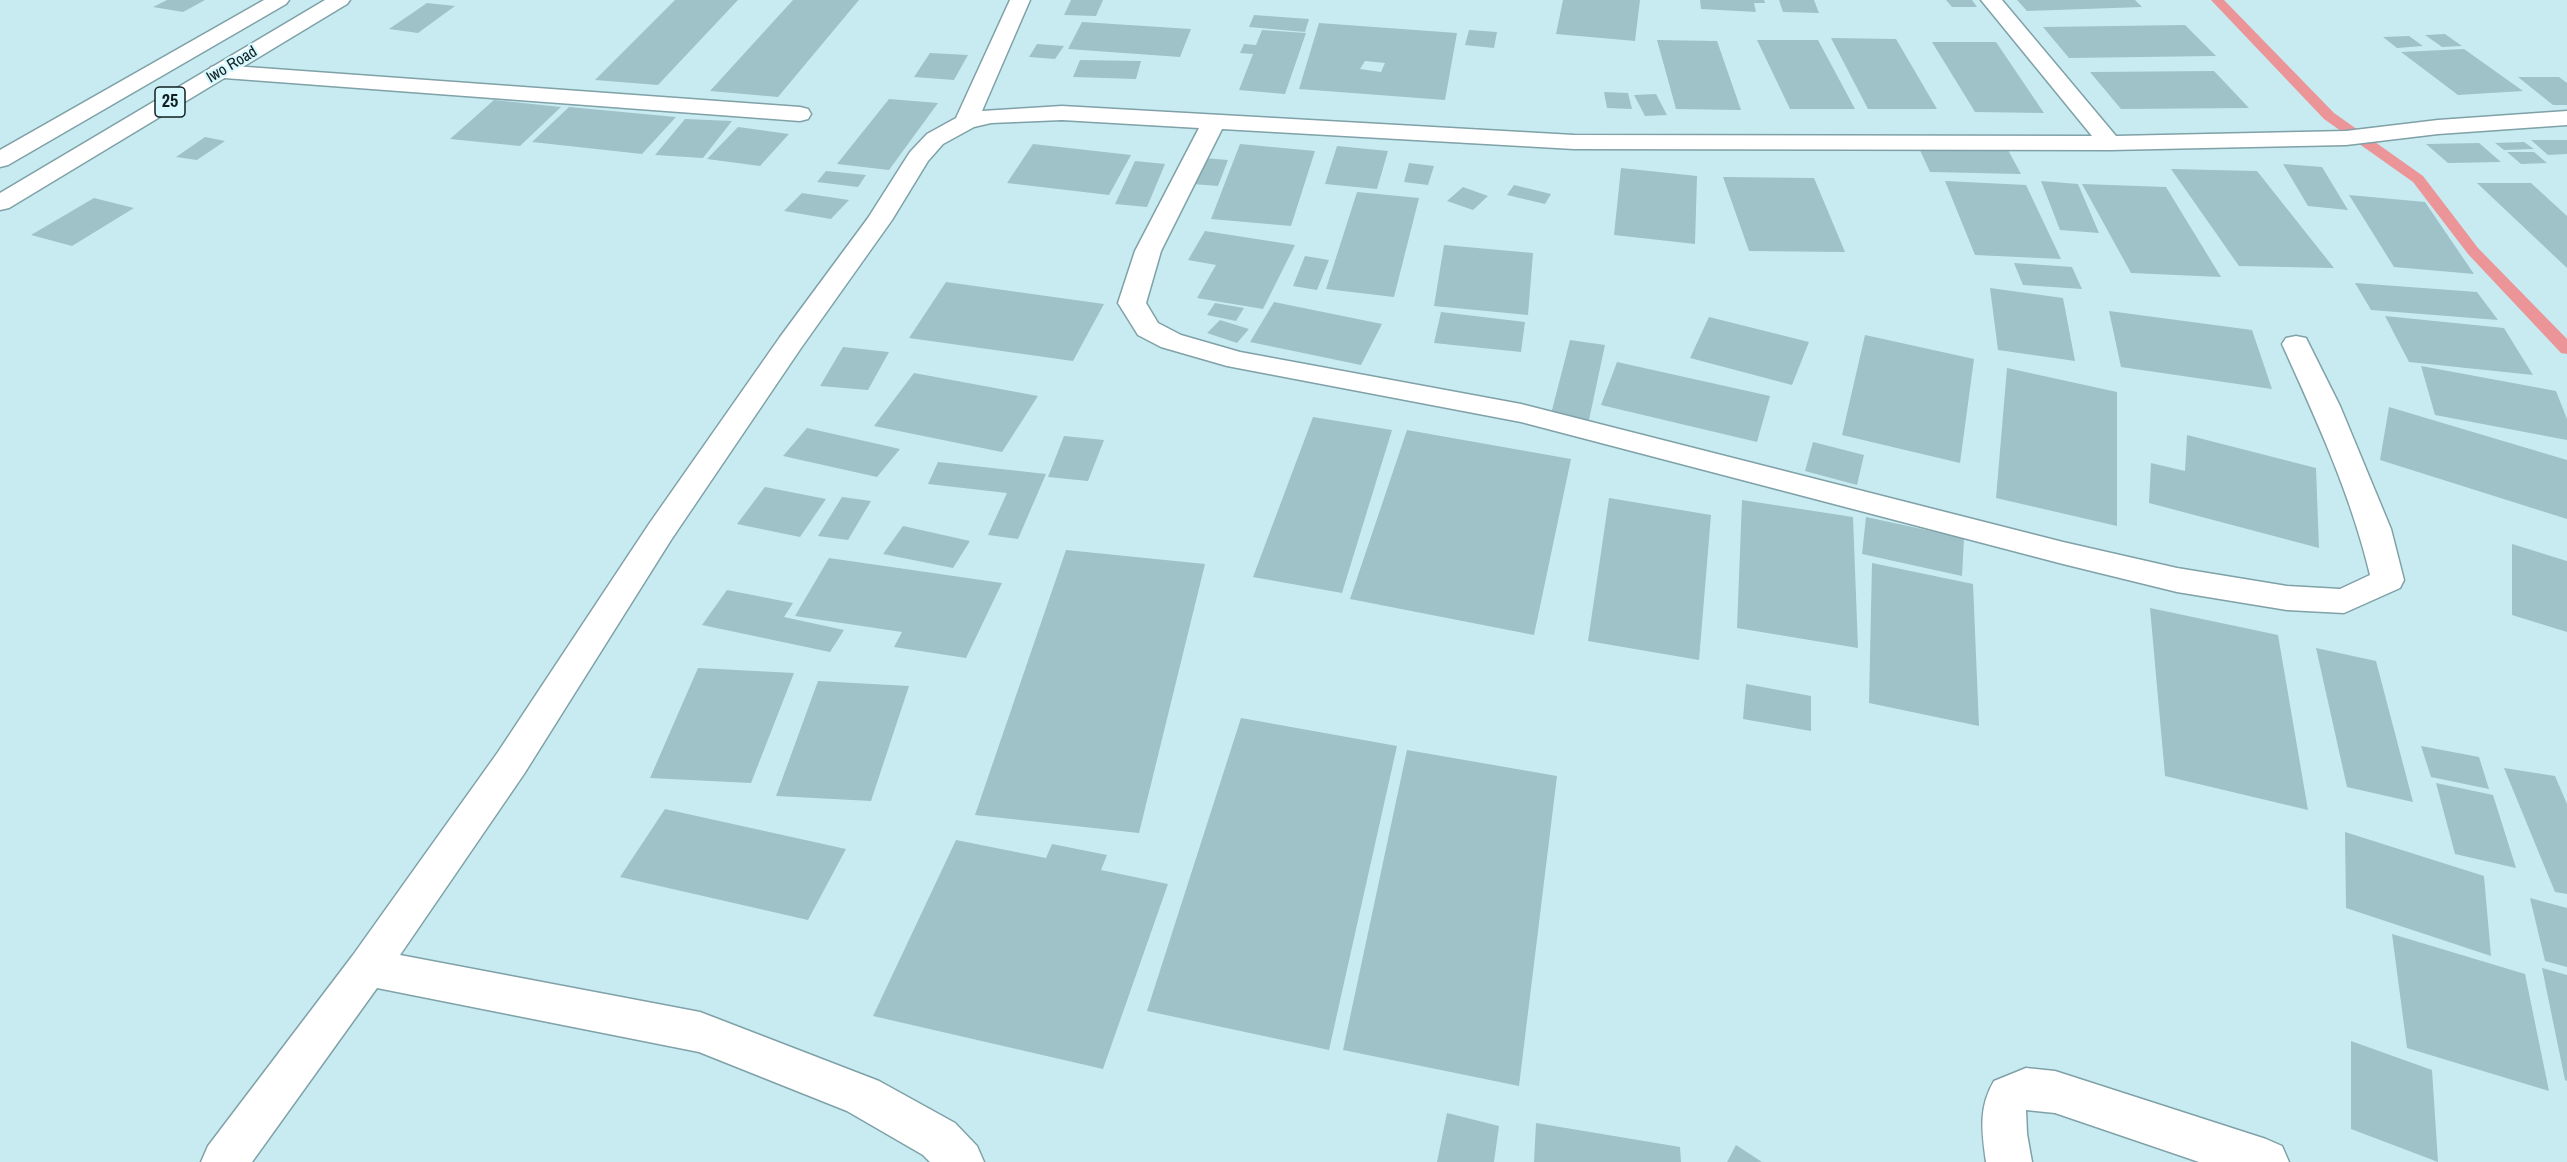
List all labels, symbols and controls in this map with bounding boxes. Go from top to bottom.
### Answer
street label: Iwo Road [203,42,261,88]
road number: 25 [155,87,185,117]

